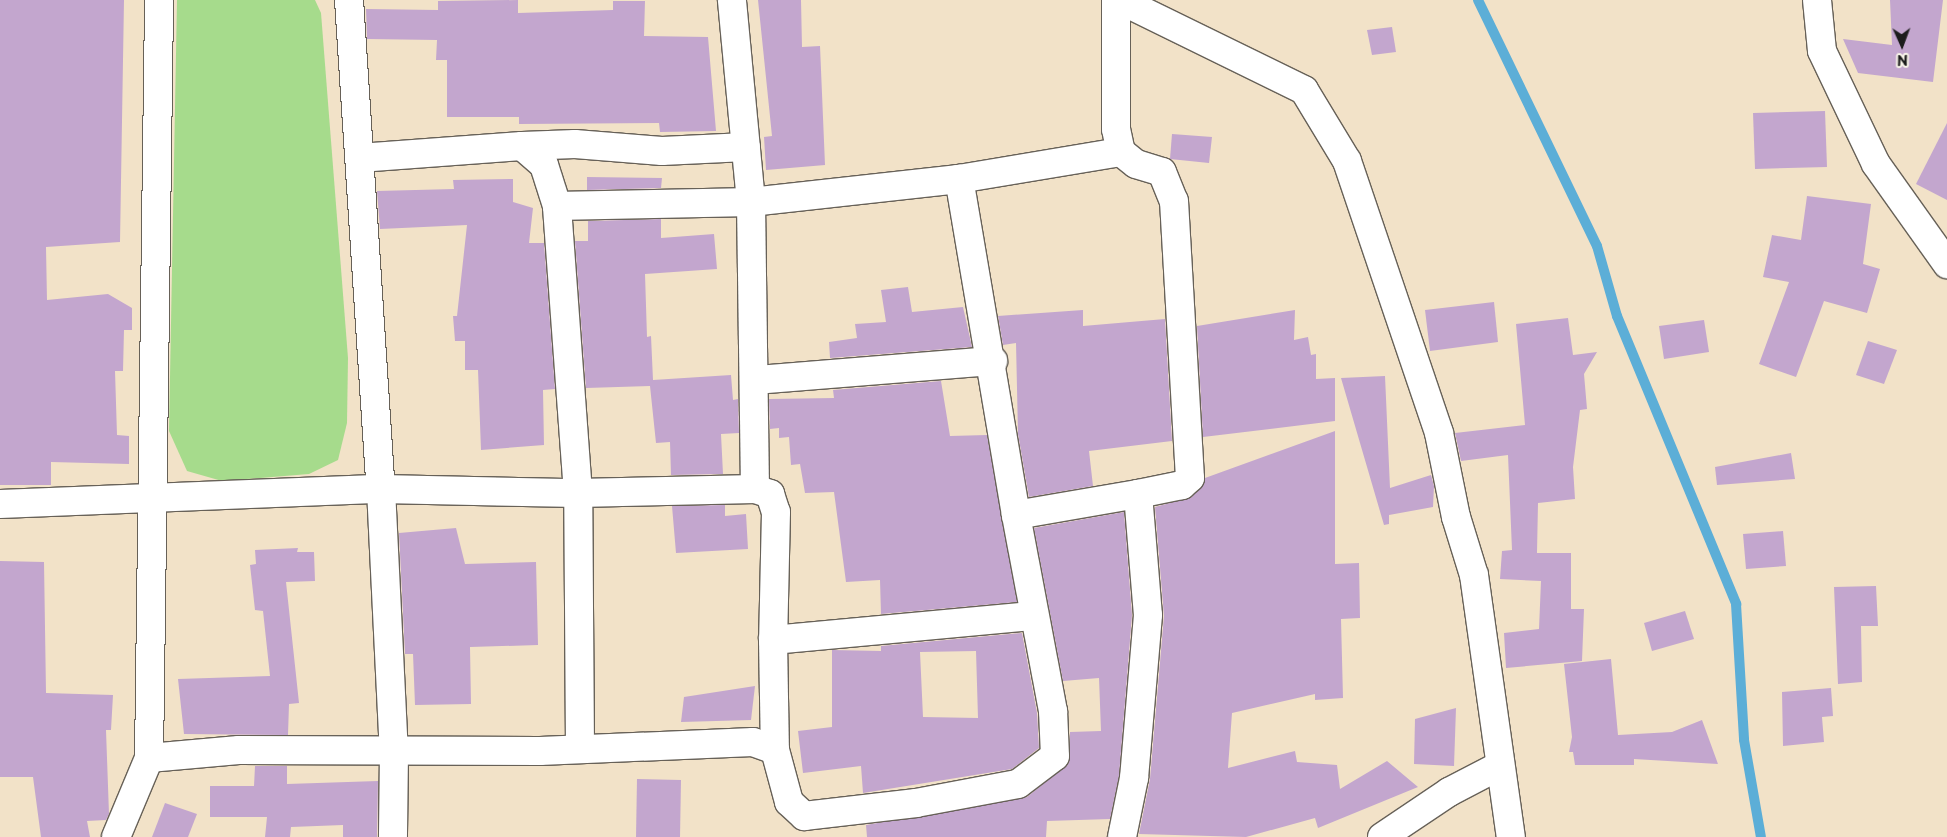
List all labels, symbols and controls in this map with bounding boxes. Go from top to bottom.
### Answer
north arrow [1877,20,1927,70]
text: N [1897,50,1908,71]

